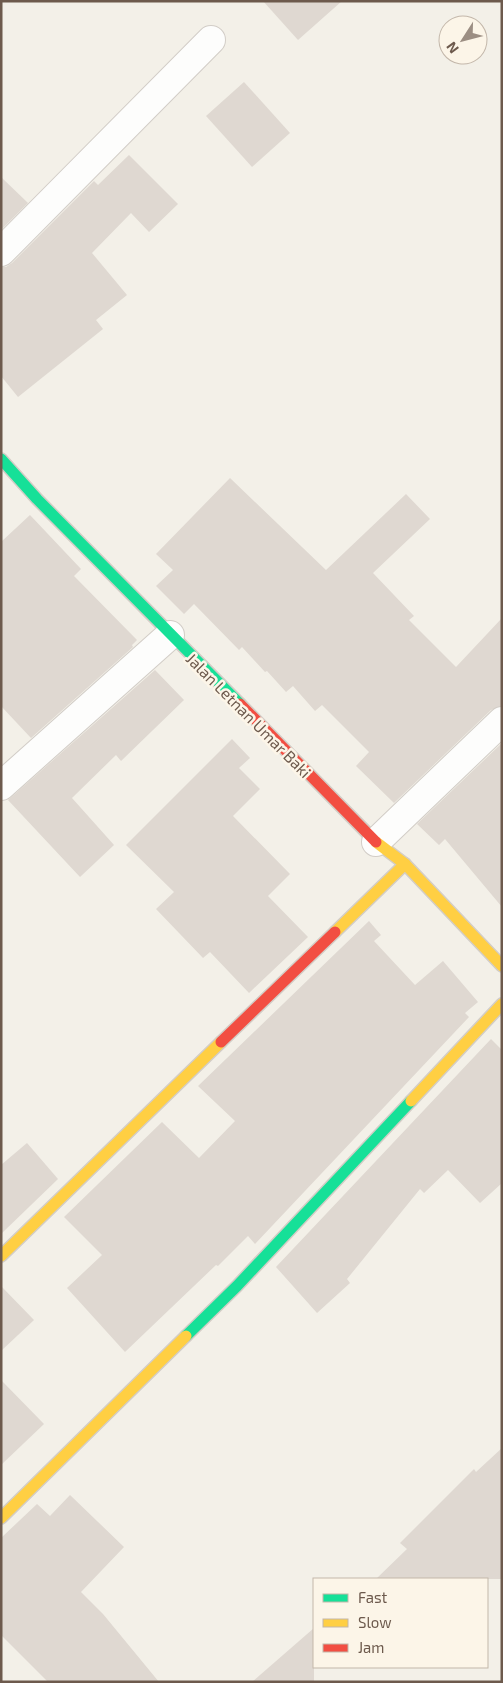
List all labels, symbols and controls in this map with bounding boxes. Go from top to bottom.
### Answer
north arrow [438,15,488,65]
text: N [442,39,462,57]
street label: Jalan Letnan Umar Baki [183,649,315,781]
legend [313,1578,488,1668]
text: Fast [358,1588,388,1606]
text: Slow [358,1613,392,1631]
text: Jam [358,1638,384,1656]

